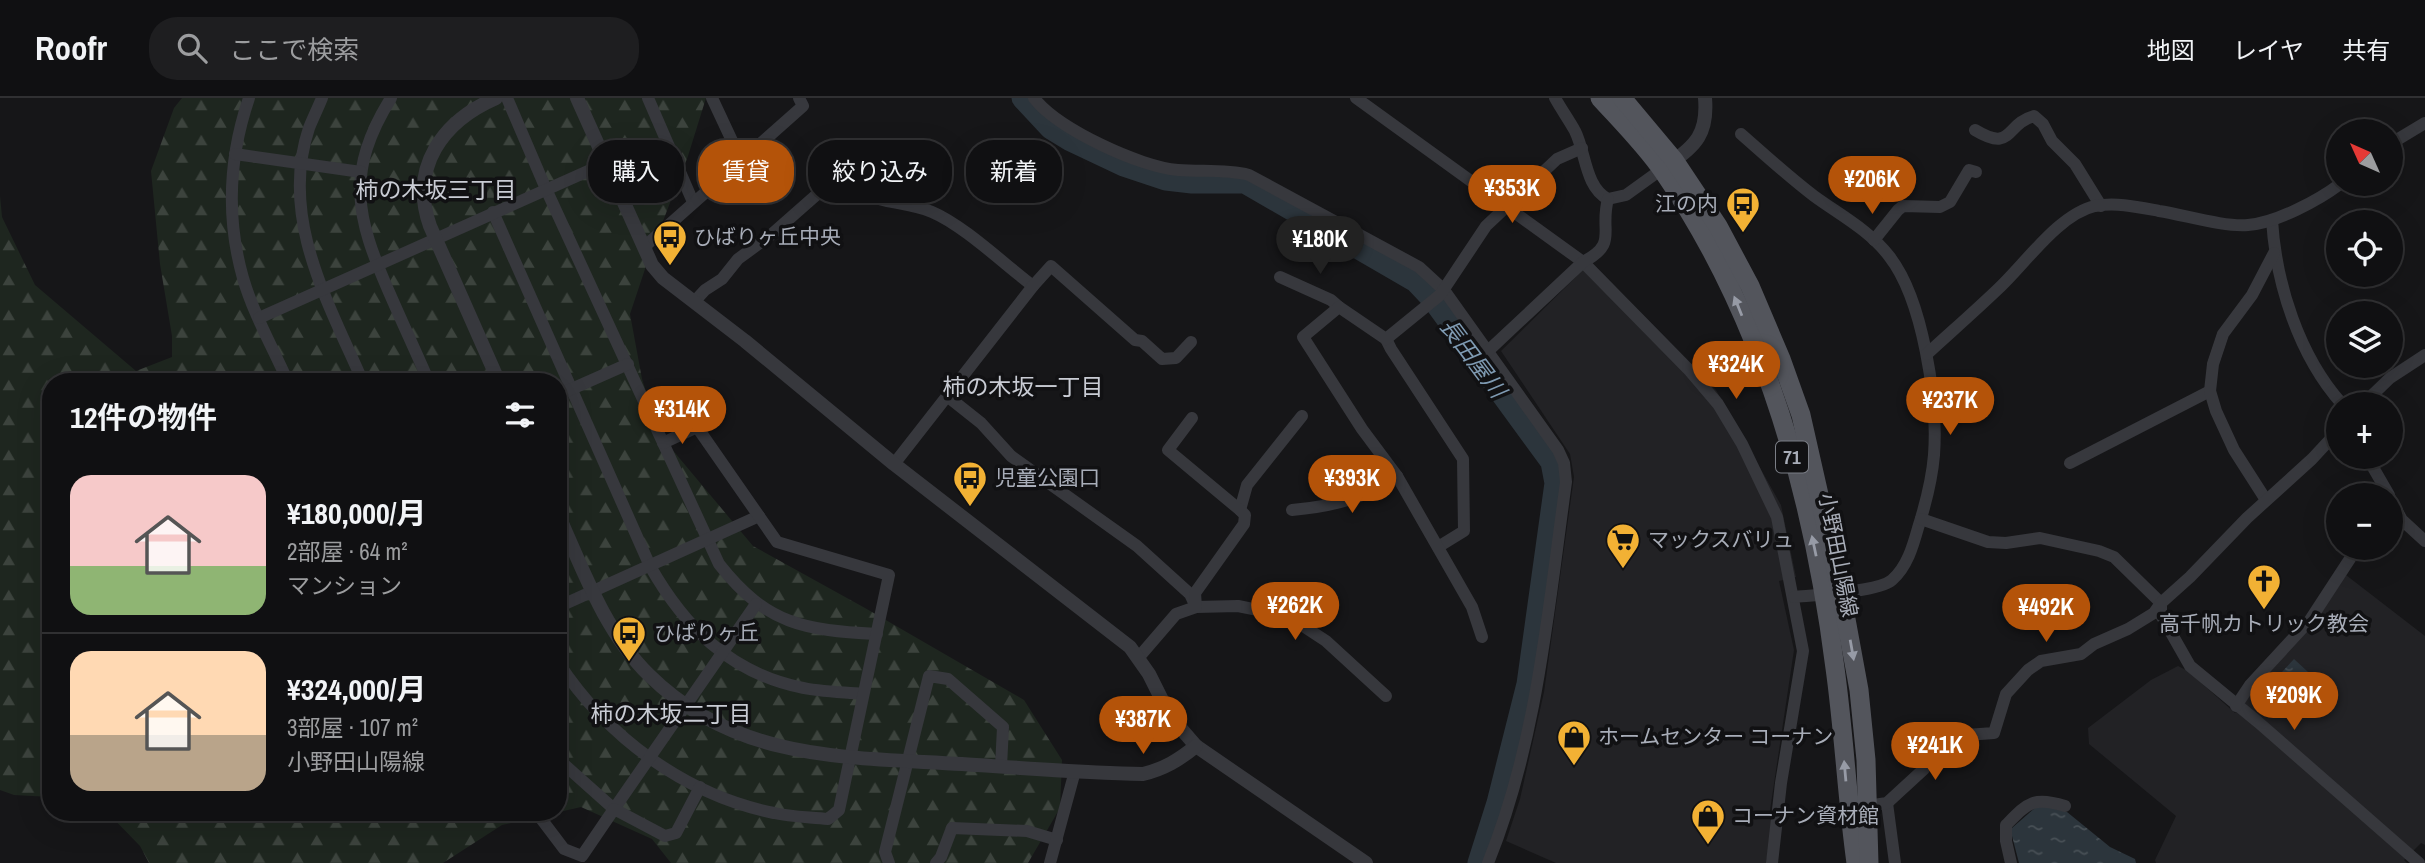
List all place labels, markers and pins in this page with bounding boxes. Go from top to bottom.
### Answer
pin: ¥206K [1823,156,1921,216]
pin: ¥353K [1463,166,1561,225]
bus stop icon: 江の内 [1724,185,1762,234]
place label: 江の内 [1655,189,1718,218]
pin: ¥180K [1271,216,1369,276]
bus stop icon: ひばりヶ丘中央 [651,218,689,267]
place label: ひばりヶ丘中央 [694,222,841,251]
pin: ¥324K [1687,342,1785,401]
pin: ¥237K [1901,378,1999,437]
pin: ¥314K [633,386,731,446]
pin: ¥393K [1303,456,1401,515]
bus stop icon: 児童公園口 [951,459,989,508]
place label: 児童公園口 [995,463,1100,492]
supermarket icon: マックスバリュ [1604,521,1642,570]
place label: マックスバリュ [1648,525,1794,554]
church icon: 高千帆カトリック教会 [2245,562,2283,611]
pin: ¥262K [1246,582,1344,642]
pin: ¥492K [1997,584,2095,644]
place label: 高千帆カトリック教会 [2159,609,2369,638]
bus stop icon: ひばりヶ丘 [610,614,648,663]
place label: ひばりヶ丘 [654,618,759,647]
pin: ¥209K [2245,672,2343,732]
pin: ¥387K [1094,696,1192,756]
shop icon: ホームセンター コーナン [1555,718,1593,767]
place label: ホームセンター コーナン [1598,722,1833,751]
pin: ¥241K [1886,722,1984,782]
shop icon: コーナン資材館 [1689,797,1727,846]
place label: コーナン資材館 [1732,801,1879,830]

